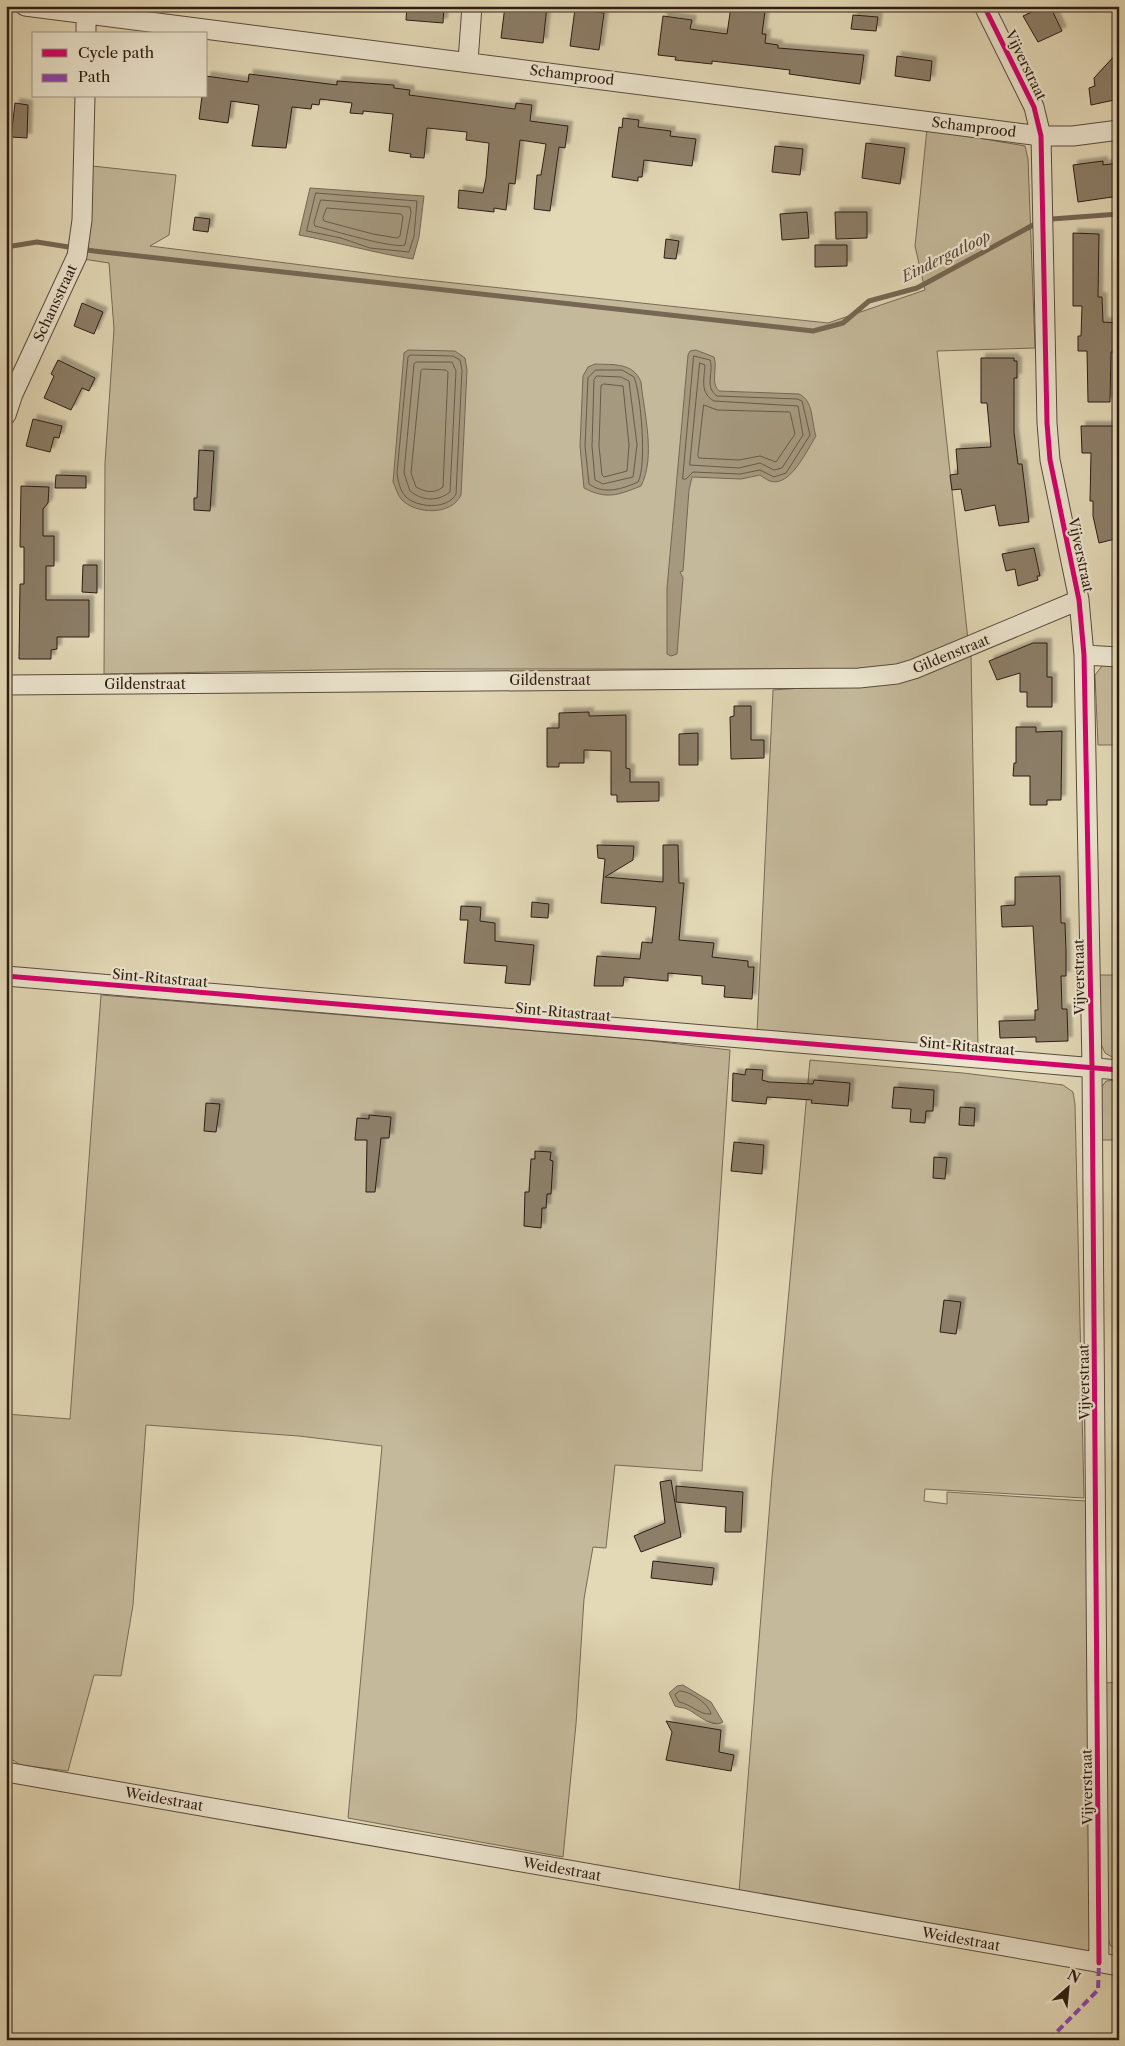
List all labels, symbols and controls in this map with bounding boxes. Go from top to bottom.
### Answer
street label: Vijverstraat [1001,26,1051,103]
legend [32,32,208,98]
text: Cycle path [78,43,155,62]
street label: Schamprood [529,61,616,89]
text: Path [78,67,111,86]
street label: Schamprood [931,113,1018,141]
water label: Eindergatloop [897,226,994,286]
street label: Schansstraat [29,261,81,345]
street label: Vijverstraat [1064,515,1098,594]
street label: Gildenstraat [910,630,992,678]
street label: Gildenstraat [509,671,591,689]
street label: Gildenstraat [104,675,186,693]
street label: Vijverstraat [1069,939,1089,1016]
street label: Sint-Ritastraat [111,965,209,991]
street label: Sint-Ritastraat [514,999,612,1025]
street label: Sint-Ritastraat [918,1033,1016,1059]
street label: Vijverstraat [1074,1344,1094,1421]
street label: Vijverstraat [1077,1749,1097,1826]
street label: Weidestraat [122,1783,205,1815]
street label: Weidestraat [520,1853,603,1885]
street label: Weidestraat [919,1923,1002,1955]
north arrow [1042,1964,1092,2014]
text: N [1064,1966,1083,1987]

